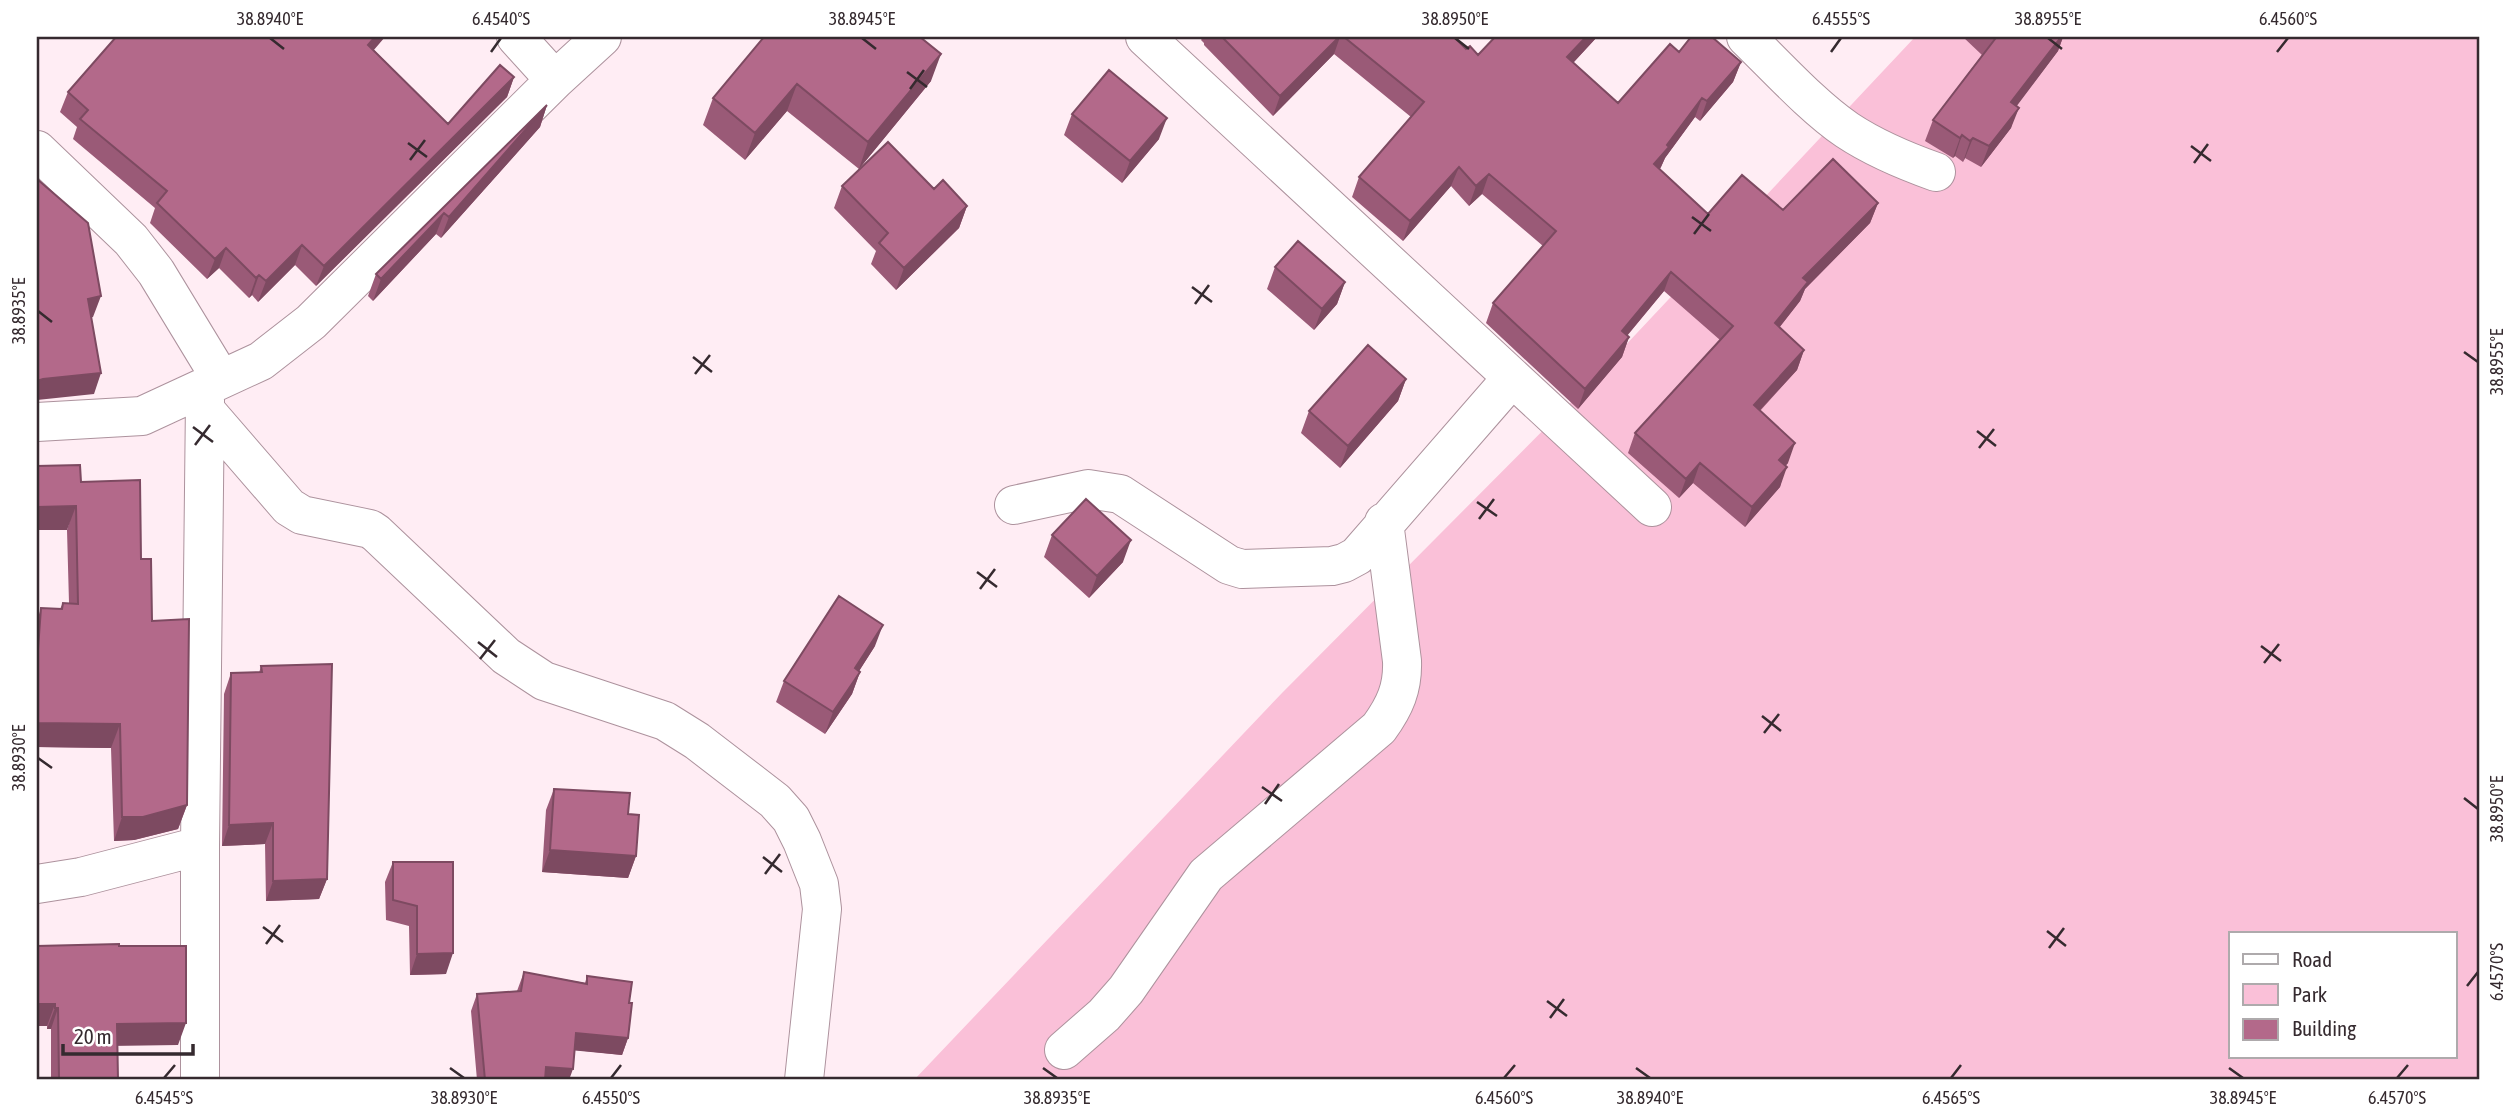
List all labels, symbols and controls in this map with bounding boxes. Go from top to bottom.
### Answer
text: 38.8940°E [237,8,304,29]
text: 6.4540°S [472,8,530,29]
text: 38.8945°E [829,8,896,29]
text: 38.8950°E [1422,8,1489,29]
text: 6.4555°S [1812,8,1870,29]
text: 38.8955°E [2015,8,2082,29]
text: 6.4560°S [2259,8,2317,29]
text: 38.8935°E [8,277,29,344]
text: 38.8955°E [2486,328,2507,395]
text: 38.8930°E [8,724,29,791]
text: 38.8950°E [2486,775,2507,842]
legend [2229,932,2456,1058]
text: 6.4570°S [2486,943,2507,1001]
text: Road [2292,947,2332,971]
text: Park [2292,982,2327,1006]
scale bar [63,1012,192,1056]
text: Building [2292,1016,2356,1040]
text: 20 m [74,1024,112,1048]
text: 6.4545°S [135,1087,193,1108]
text: 38.8930°E [431,1087,498,1108]
text: 6.4550°S [582,1087,640,1108]
text: 38.8935°E [1024,1087,1091,1108]
text: 6.4560°S [1475,1087,1533,1108]
text: 38.8940°E [1617,1087,1684,1108]
text: 6.4565°S [1922,1087,1980,1108]
text: 38.8945°E [2210,1087,2277,1108]
text: 6.4570°S [2368,1087,2426,1108]

